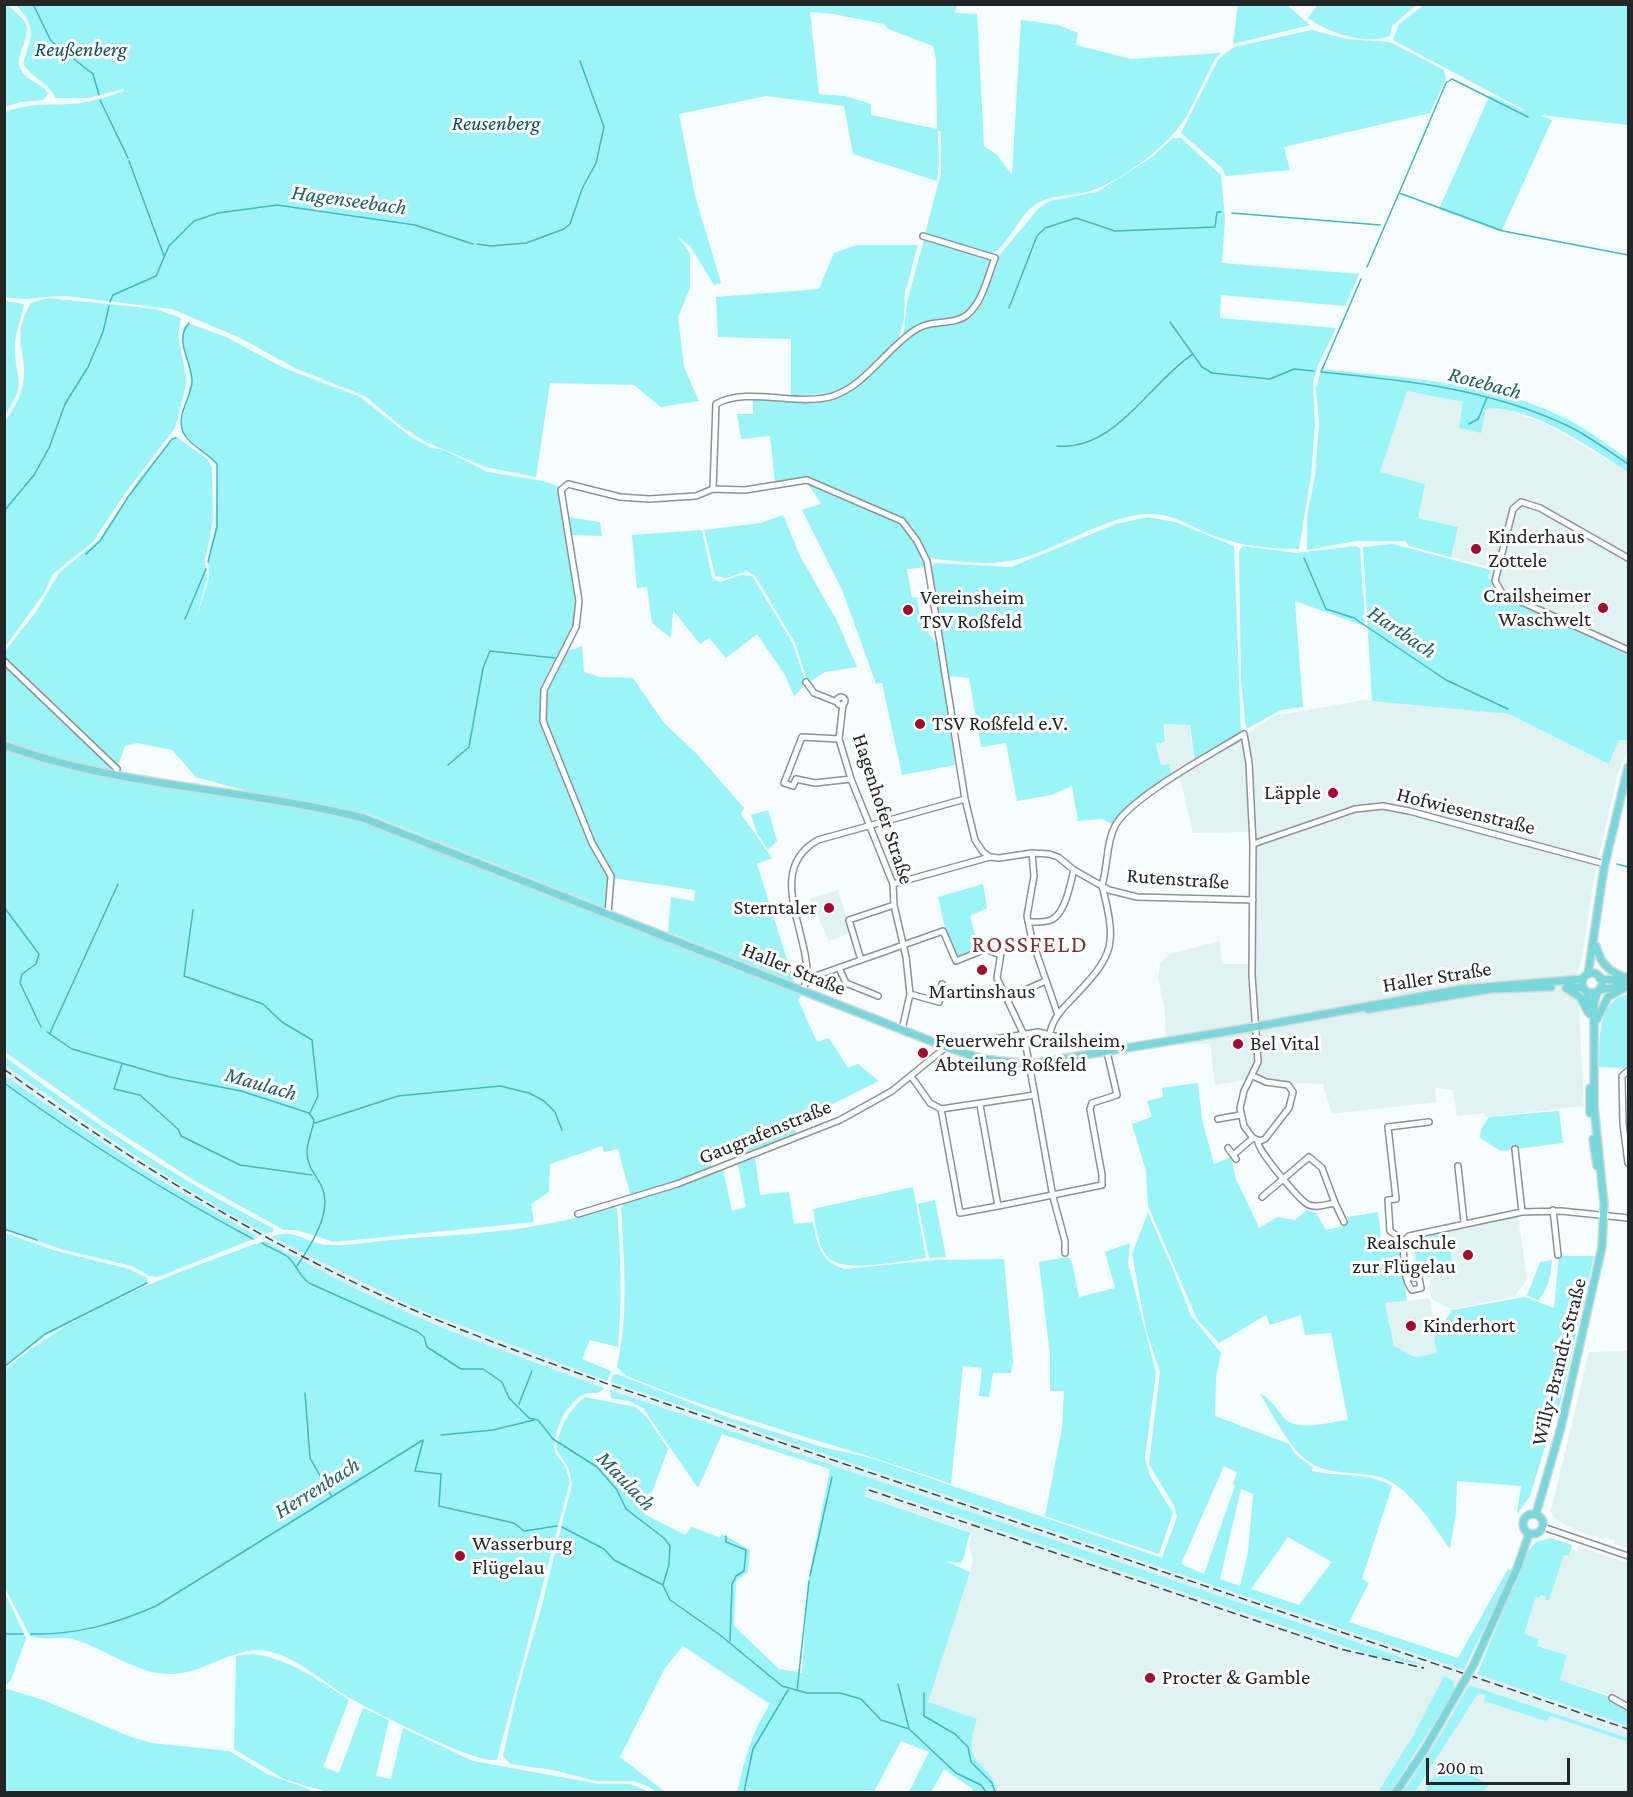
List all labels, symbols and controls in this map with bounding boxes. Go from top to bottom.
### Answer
park label: Reußenberg [35,37,127,63]
park label: Reusenberg [452,111,540,137]
water label: Hagenseebach [290,179,408,221]
water label: Rotebach [1446,361,1524,405]
place label: Kinderhaus Zottele [1488,524,1585,574]
marker: Kinderhaus Zottele [1469,542,1483,556]
place label: Crailsheimer Waschwelt [1483,583,1591,633]
place label: Vereinsheim TSV Roßfeld [920,585,1024,635]
water label: Hartbach [1363,599,1441,665]
marker: Crailsheimer Waschwelt [1596,601,1610,615]
marker: Vereinsheim TSV Roßfeld [901,603,915,617]
place label: TSV Roßfeld e.V. [932,711,1068,737]
marker: TSV Roßfeld e.V. [913,717,927,731]
street label: Hagenhofer Straße [847,730,919,888]
place label: Läpple [1264,780,1321,806]
street label: Hofwiesenstraße [1394,782,1538,840]
marker: Läpple [1326,786,1340,800]
street label: Rutenstraße [1126,863,1230,895]
place label: Sterntaler [734,895,817,921]
marker: Sterntaler [822,901,836,915]
district label: ROSSFELD [972,931,1088,959]
street label: Haller Straße [738,937,850,1001]
street label: Haller Straße [1381,956,1493,998]
marker: Martinshaus [975,963,989,977]
place label: Martinshaus [929,979,1035,1005]
place label: Feuerwehr Crailsheim, Abteilung Roßfeld [935,1028,1125,1078]
place label: Bel Vital [1250,1031,1319,1057]
marker: Bel Vital [1231,1037,1245,1051]
marker: Feuerwehr Crailsheim, Abteilung Roßfeld [916,1046,930,1060]
water label: Maulach [222,1061,300,1107]
street label: Gaugrafenstraße [695,1094,835,1170]
place label: Realschule zur Flügelau [1352,1230,1456,1280]
marker: Realschule zur Flügelau [1461,1248,1475,1262]
street label: Willy-Brandt-Straße [1526,1275,1592,1449]
place label: Kinderhort [1423,1313,1516,1339]
marker: Kinderhort [1404,1319,1418,1333]
water label: Maulach [591,1445,661,1517]
water label: Herrenbach [269,1451,365,1525]
place label: Wasserburg Flügelau [472,1531,572,1581]
marker: Wasserburg Flügelau [453,1549,467,1563]
place label: Procter & Gamble [1162,1665,1310,1691]
marker: Procter & Gamble [1143,1671,1157,1685]
scale bar [1429,1746,1573,1784]
text: 200 m [1437,1758,1484,1778]

